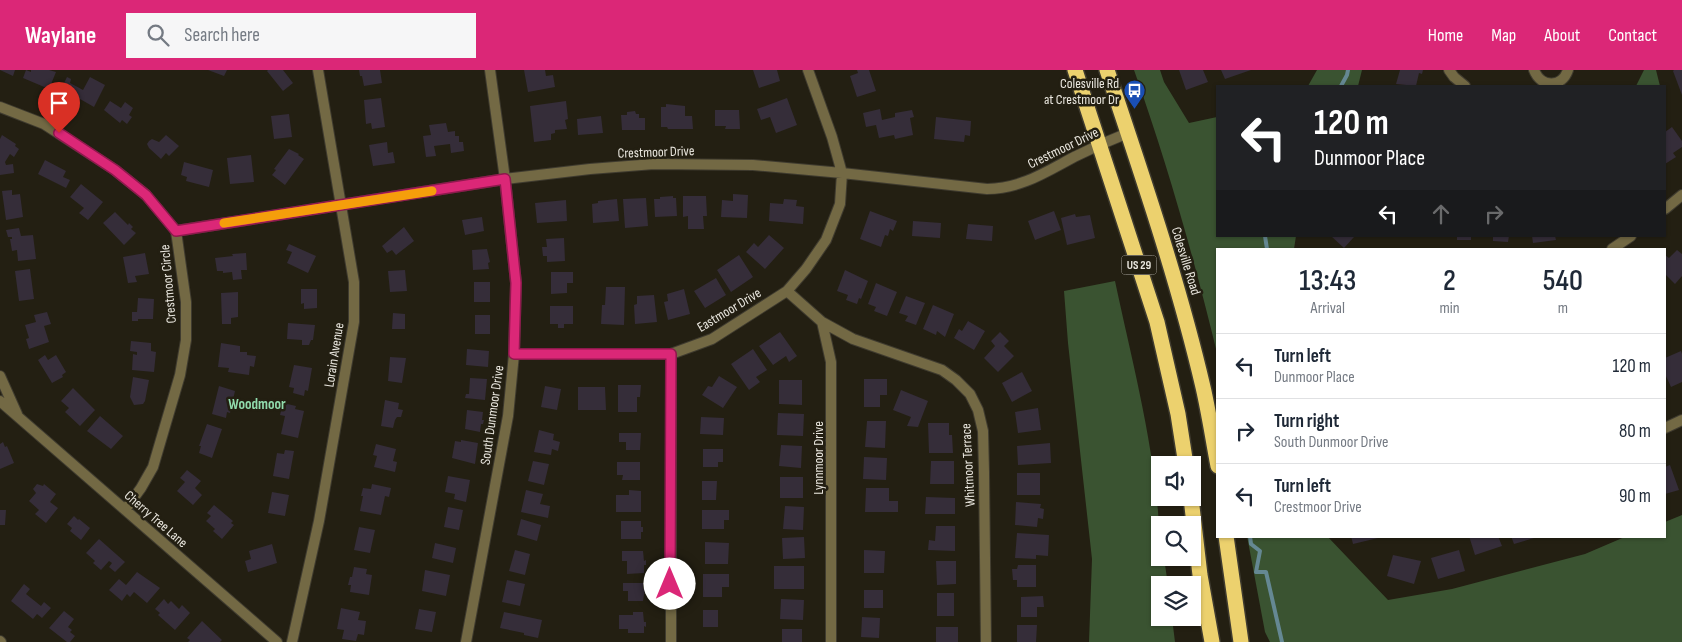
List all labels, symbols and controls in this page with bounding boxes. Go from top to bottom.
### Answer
search box [126,13,476,58]
text: Waylane [25,21,96,50]
icon: search [144,21,172,49]
text: Search here [184,24,260,47]
text: Home [1428,25,1463,46]
text: Map [1491,25,1516,46]
text: About [1544,25,1580,46]
text: Contact [1608,25,1657,46]
place label: Colesville Rd at Crestmoor Dr [1044,75,1119,108]
bus stop icon: Colesville Rd at Crestmoor Dr [1123,79,1147,110]
pin [38,82,80,133]
icon: arrive [45,89,73,117]
text: 120 m [1314,102,1389,145]
icon: left [1231,105,1296,170]
street label: Crestmoor Drive [1025,124,1101,172]
street label: Crestmoor Drive [617,142,695,162]
text: Dunmoor Place [1314,145,1425,172]
icon: left [1374,200,1402,228]
icon: ahead [1427,200,1455,228]
icon: right [1480,200,1508,228]
street label: Colesville Road [1168,225,1204,297]
street label: Crestmoor Circle [156,244,180,324]
road number: US 29 [1122,256,1156,274]
text: 13:43 [1299,263,1356,299]
text: 2 [1443,263,1456,299]
text: 540 [1543,263,1583,299]
street label: Eastmoor Drive [694,284,764,336]
text: Arrival [1311,299,1345,318]
text: min [1439,299,1460,318]
text: m [1558,299,1568,318]
street label: Lorain Avenue [321,322,347,388]
text: Turn left [1274,345,1331,368]
icon: left [1231,352,1259,380]
text: 120 m [1613,355,1651,378]
street label: South Dunmoor Drive [477,364,507,466]
text: Dunmoor Place [1274,368,1355,387]
district label: Woodmoor [228,395,286,414]
text: Turn right [1274,410,1339,433]
icon: right [1231,417,1259,445]
text: 80 m [1619,420,1651,443]
street label: Lynnmoor Drive [810,421,827,495]
street label: Whitmoor Terrace [957,423,979,507]
text: South Dunmoor Drive [1274,433,1388,452]
map controls [1151,456,1201,626]
button: sound [1151,456,1201,506]
text: Turn left [1274,475,1331,498]
icon: left [1231,482,1259,510]
text: 90 m [1619,485,1651,508]
street label: Cherry Tree Lane [121,487,191,551]
text: Crestmoor Drive [1274,498,1362,517]
button: search [1151,516,1201,566]
position arrow [643,557,695,609]
button: layers [1151,576,1201,626]

